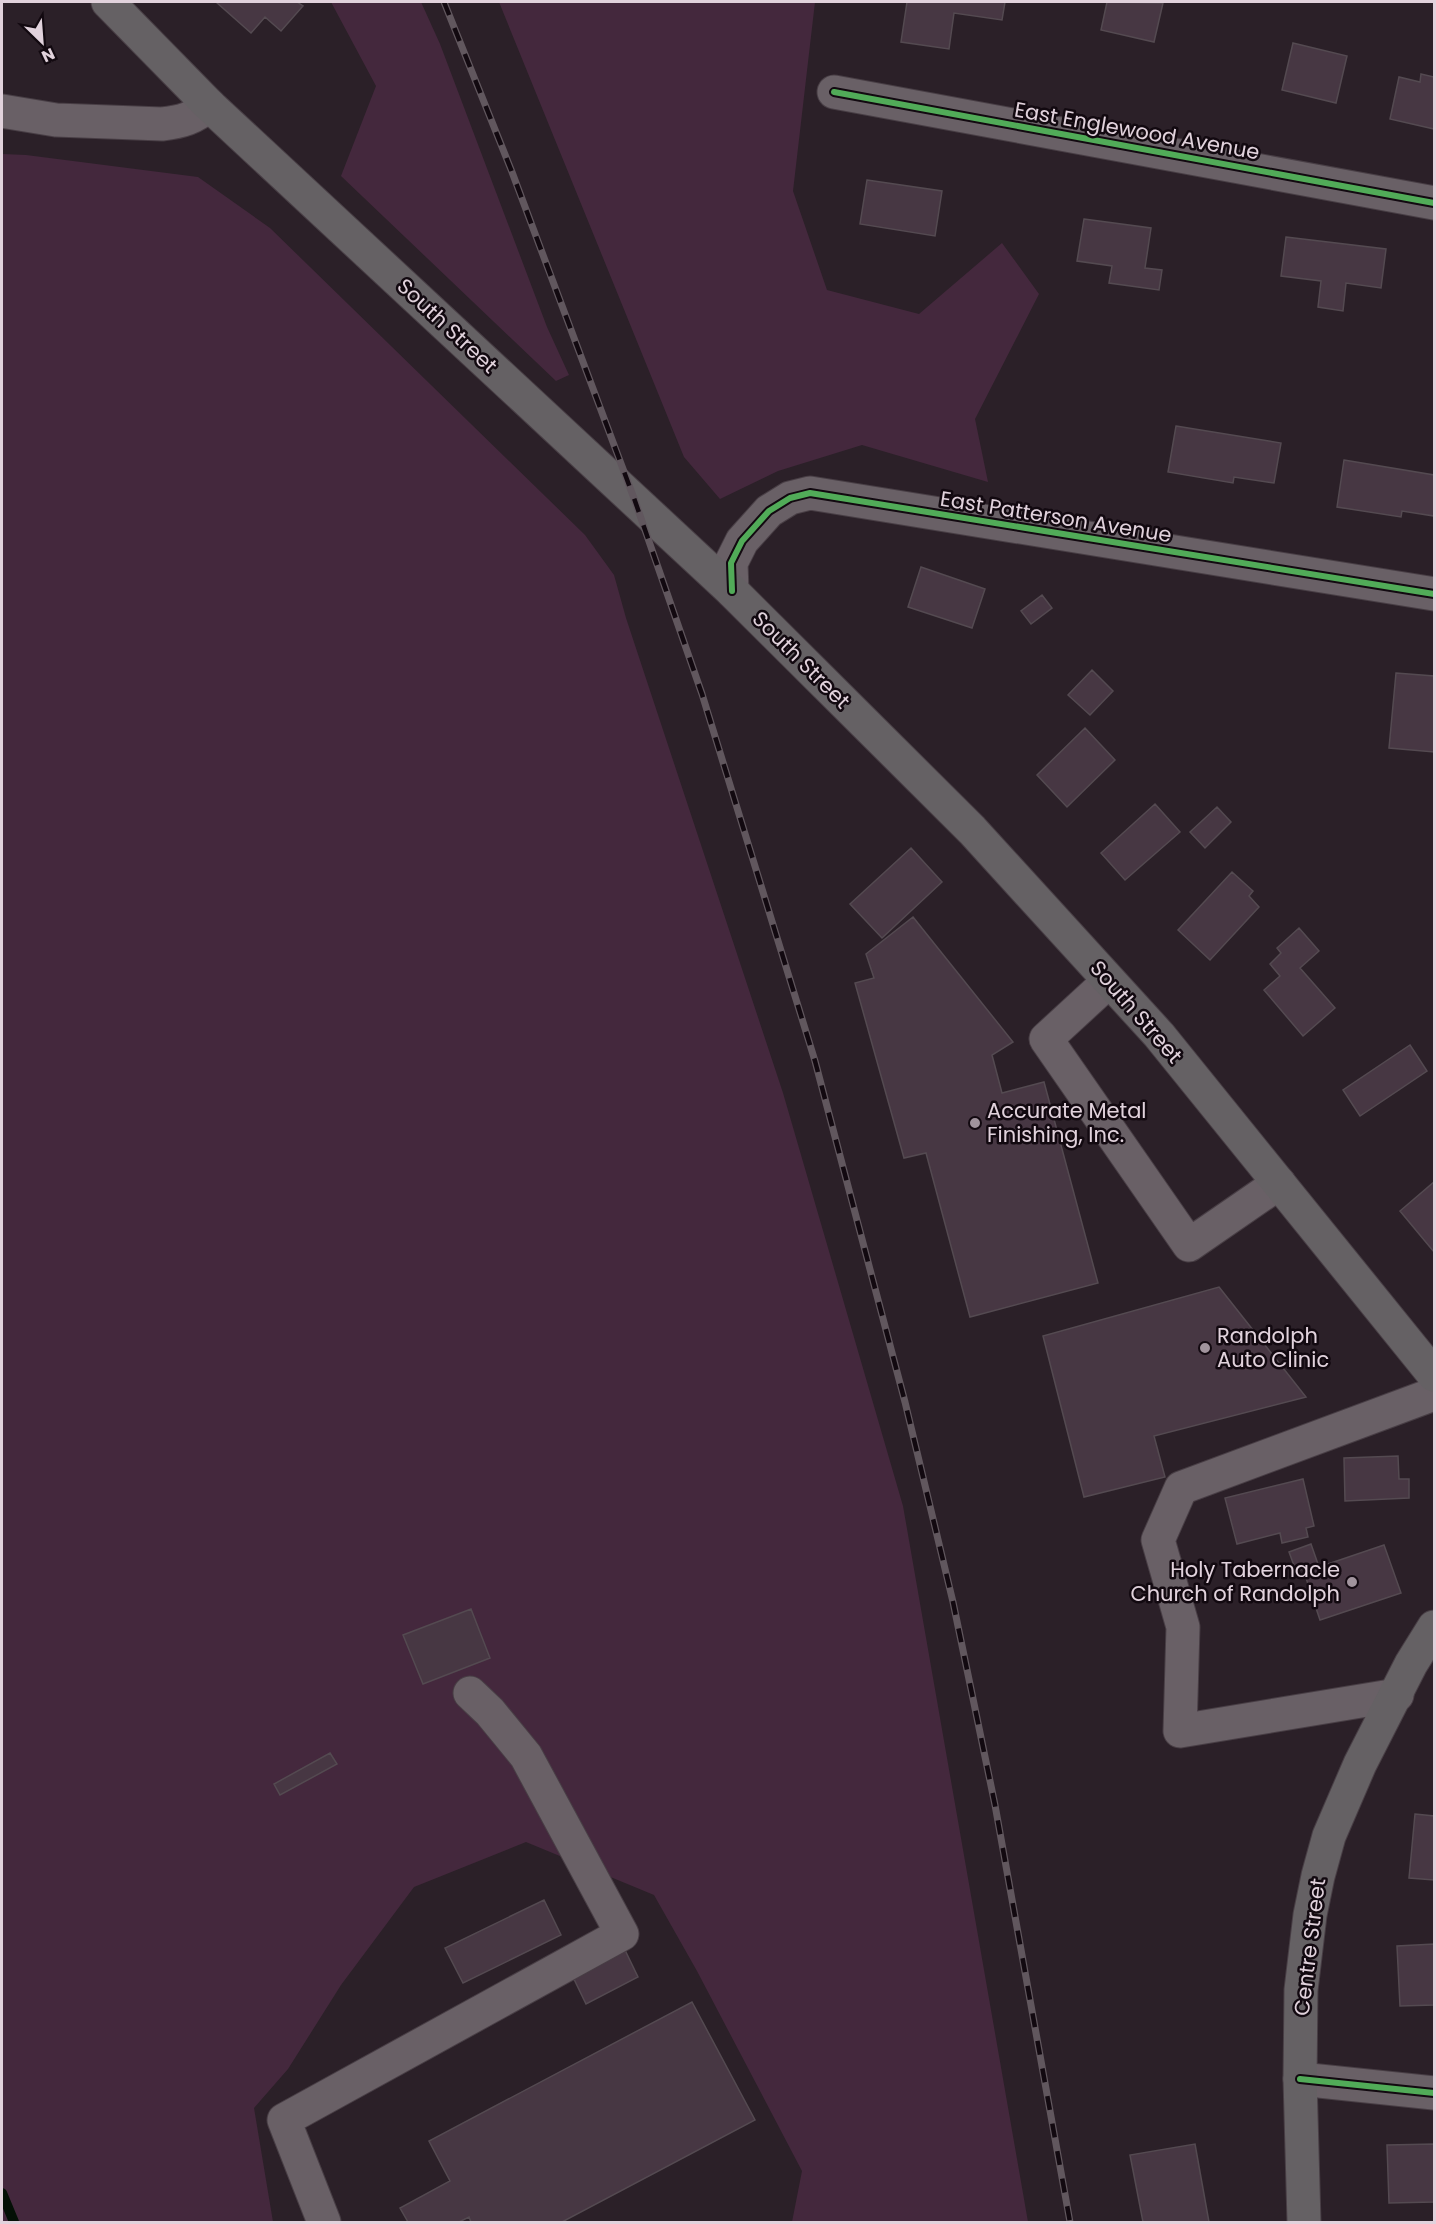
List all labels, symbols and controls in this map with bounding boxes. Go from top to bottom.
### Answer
north arrow [12,12,72,72]
text: N [38,42,58,68]
street label: East Englewood Avenue [1012,95,1262,166]
street label: South Street [391,272,504,380]
street label: East Patterson Avenue [938,484,1174,549]
street label: South Street [746,604,857,715]
street label: South Street [1084,954,1189,1069]
place label: Accurate Metal Finishing, Inc. [987,1096,1147,1149]
marker: Accurate Metal Finishing, Inc. [968,1116,982,1130]
place label: Randolph Auto Clinic [1217,1321,1329,1374]
marker: Randolph Auto Clinic [1198,1341,1212,1355]
place label: Holy Tabernacle Church of Randolph [1130,1555,1340,1608]
marker: Holy Tabernacle Church of Randolph [1345,1575,1359,1589]
street label: Centre Street [1287,1877,1332,2017]

